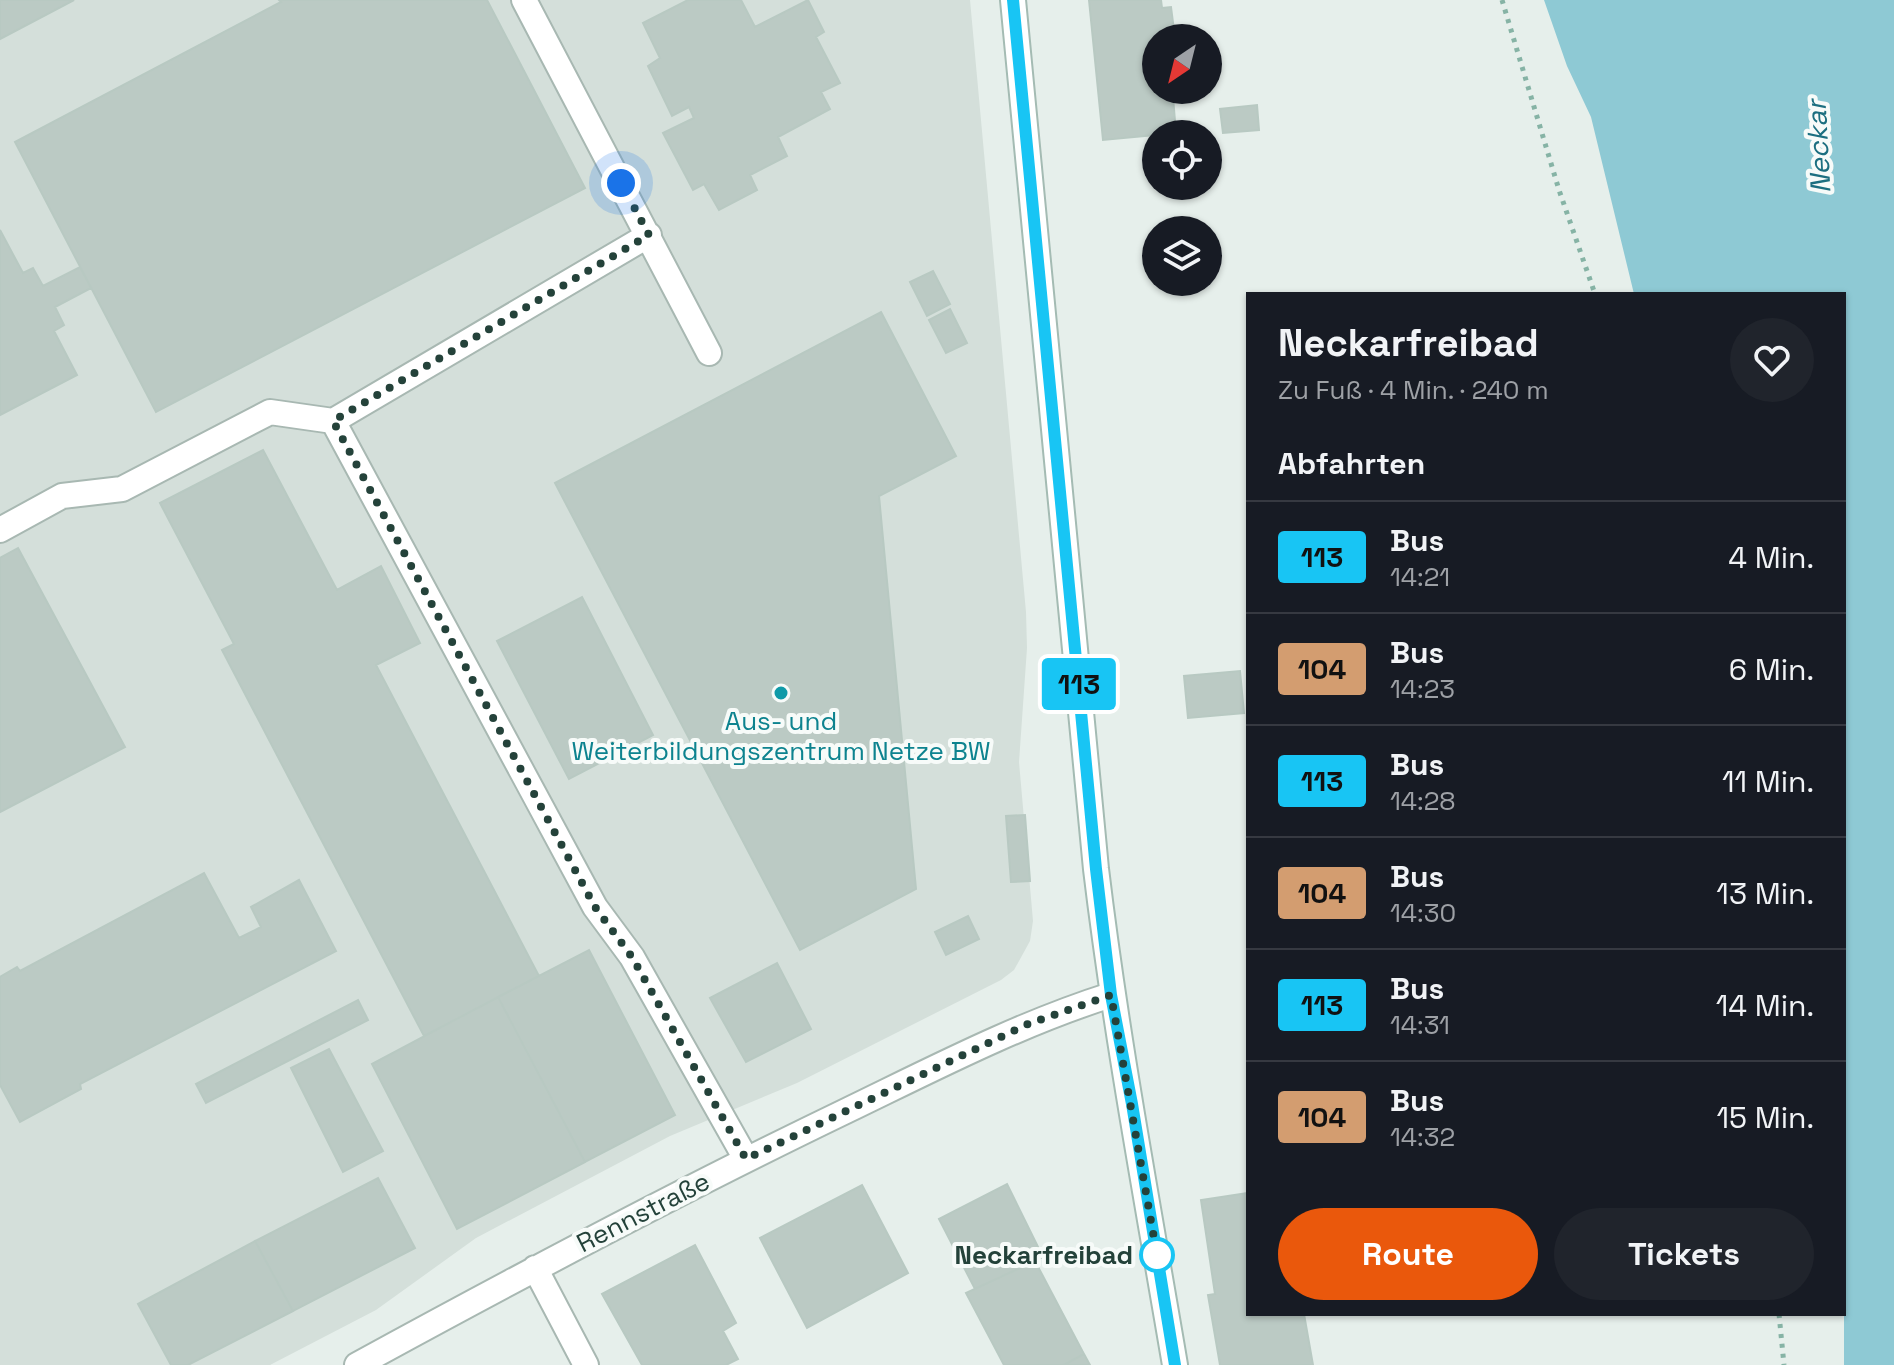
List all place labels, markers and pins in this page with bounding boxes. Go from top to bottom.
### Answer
marker: Aus- und Weiterbildungszentrum Netze BW [772,684,790,702]
place label: Aus- und Weiterbildungszentrum Netze BW [571,704,991,768]
place label: Neckarfreibad [955,1238,1133,1272]
marker: Neckarfreibad [1140,1238,1174,1272]

